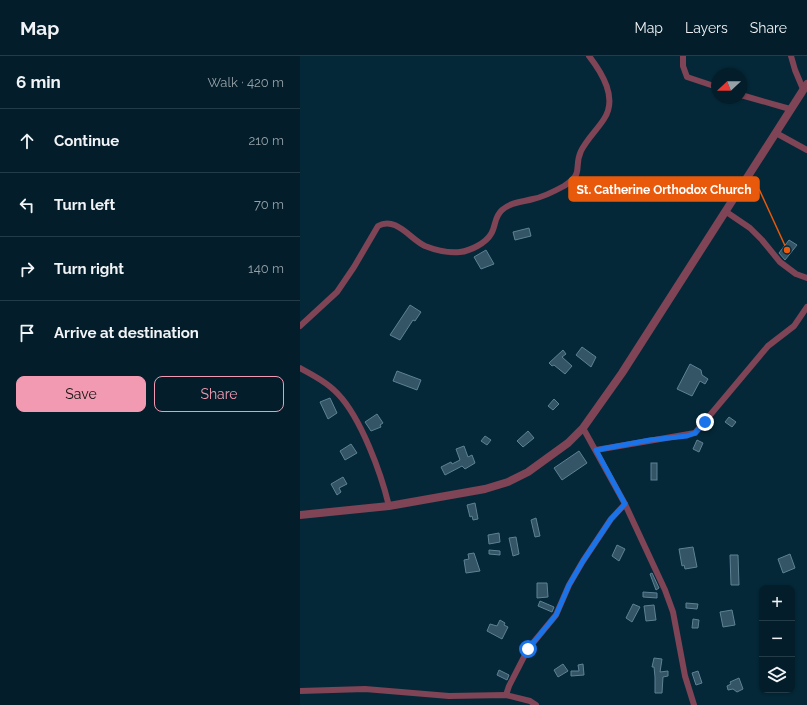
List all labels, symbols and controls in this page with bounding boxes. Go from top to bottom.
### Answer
text: Map [20,17,59,39]
text: Map [635,20,663,36]
text: Layers [685,20,728,36]
text: Share [750,20,787,36]
north arrow [711,68,747,104]
text: 6 min [16,72,61,92]
text: Walk · 420 m [207,75,284,90]
icon: ahead [16,130,38,152]
text: Continue [54,132,119,150]
text: 210 m [248,133,284,148]
callout: St. Catherine Orthodox Church [569,177,759,201]
text: St. Catherine Orthodox Church [577,183,751,197]
icon: left [16,194,38,216]
text: Turn left [54,196,115,214]
text: 70 m [254,197,284,212]
icon: right [16,258,38,280]
text: Turn right [54,260,124,278]
text: 140 m [248,261,284,276]
icon: arrive [16,322,38,344]
text: Arrive at destination [54,324,199,342]
button: Save [16,376,146,412]
button: Share [154,376,284,412]
route end [696,413,714,431]
map controls [759,585,795,693]
button: + [759,585,795,621]
button: − [759,621,795,657]
route start [519,640,537,658]
button: layers [759,657,795,693]

